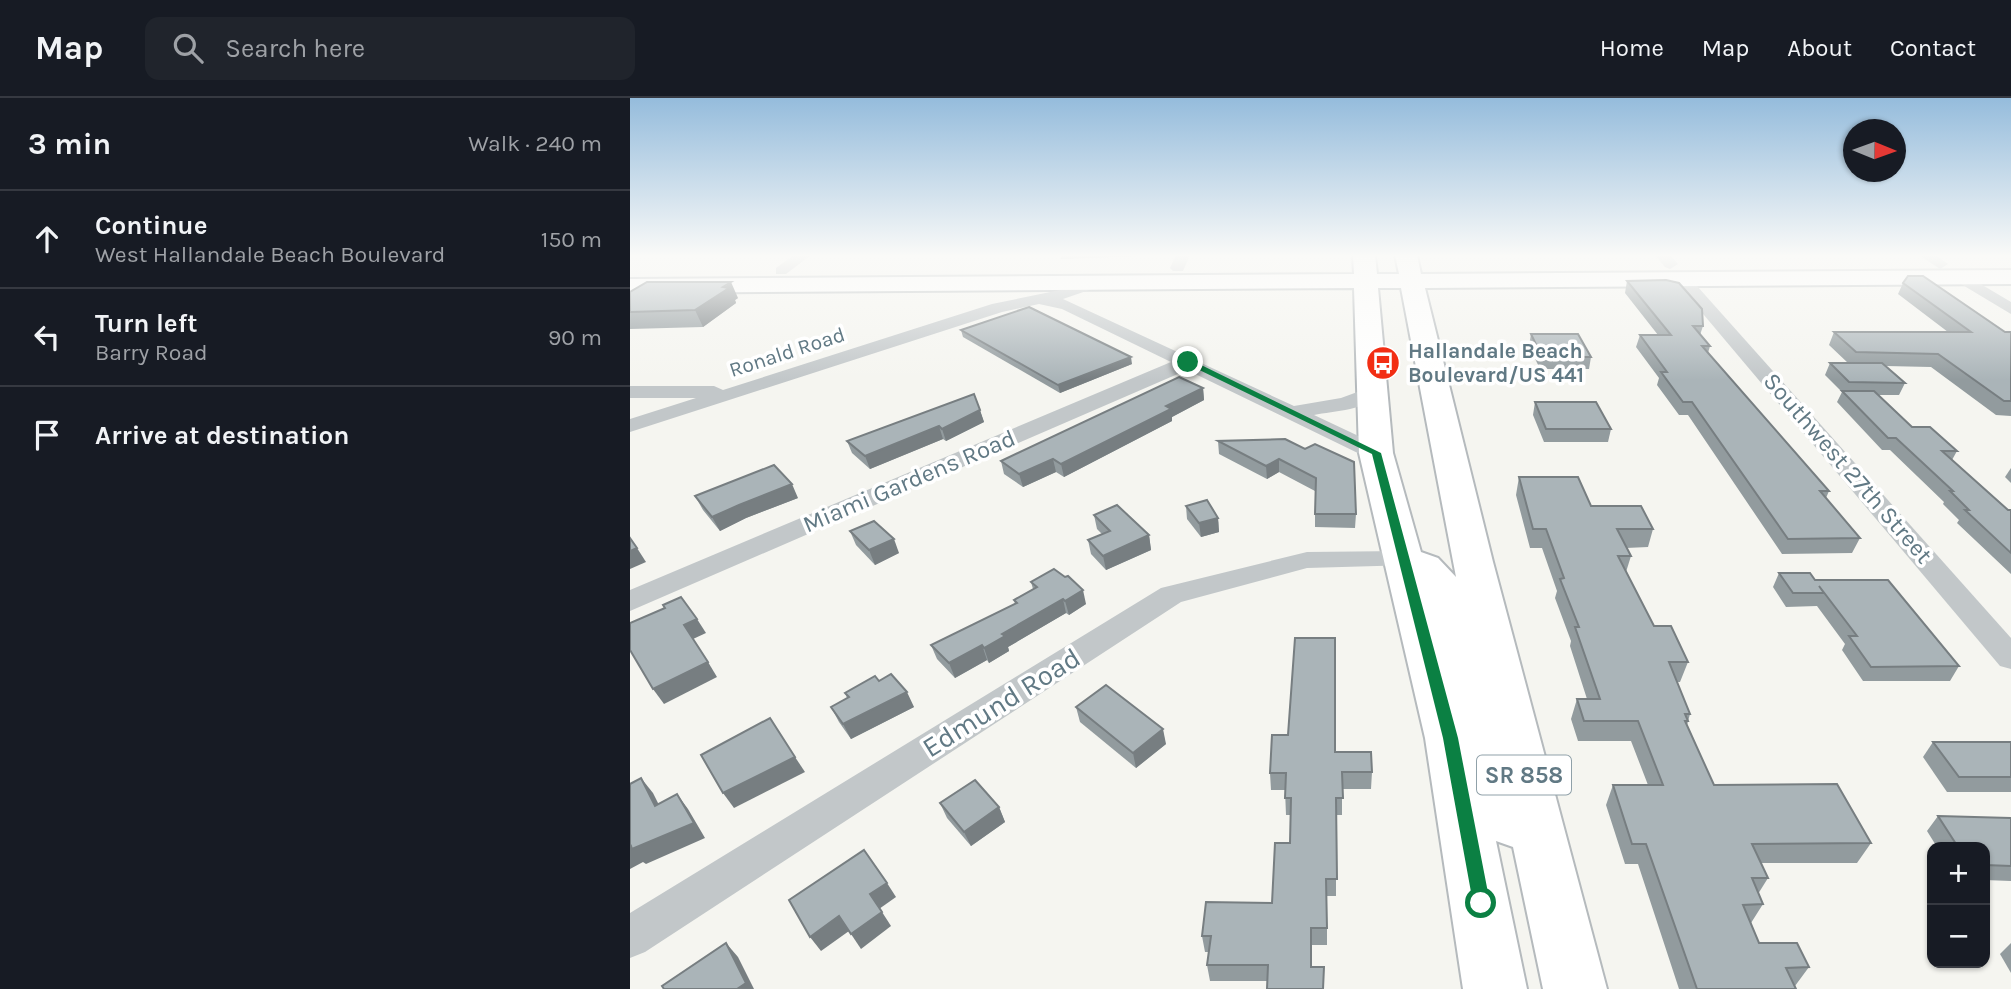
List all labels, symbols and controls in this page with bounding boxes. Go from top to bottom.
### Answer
search box [145,17,635,80]
text: Map [35,29,103,67]
icon: search [169,29,207,67]
text: Search here [225,33,365,64]
text: Home [1600,34,1664,62]
text: Map [1702,34,1749,62]
text: About [1787,34,1852,62]
text: Contact [1890,34,1976,62]
north arrow [1843,119,1906,182]
text: 3 min [28,126,111,162]
text: Walk · 240 m [468,130,602,157]
text: Continue [95,210,207,241]
icon: ahead [28,220,66,258]
text: 150 m [541,226,602,253]
text: West Hallandale Beach Boulevard [95,241,445,268]
text: Turn left [95,308,197,339]
icon: left [28,318,66,356]
street label: Ronald Road [726,322,848,382]
text: 90 m [548,324,602,351]
text: Barry Road [95,339,208,366]
place label: Hallandale Beach Boulevard/US 441 [1408,339,1584,387]
bus stop icon: Hallandale Beach Boulevard/US 441 [1364,344,1402,382]
route end [1172,346,1203,377]
street label: Southwest 27th Street [1758,367,1938,569]
icon: arrive [28,416,66,454]
text: Arrive at destination [95,420,349,451]
street label: Miami Gardens Road [799,424,1019,538]
street label: Edmund Road [916,641,1086,764]
road number: SR 858 [1477,755,1571,794]
map controls [1927,842,1990,968]
button: + [1927,842,1990,905]
route start [1465,887,1496,918]
button: − [1927,905,1990,968]

